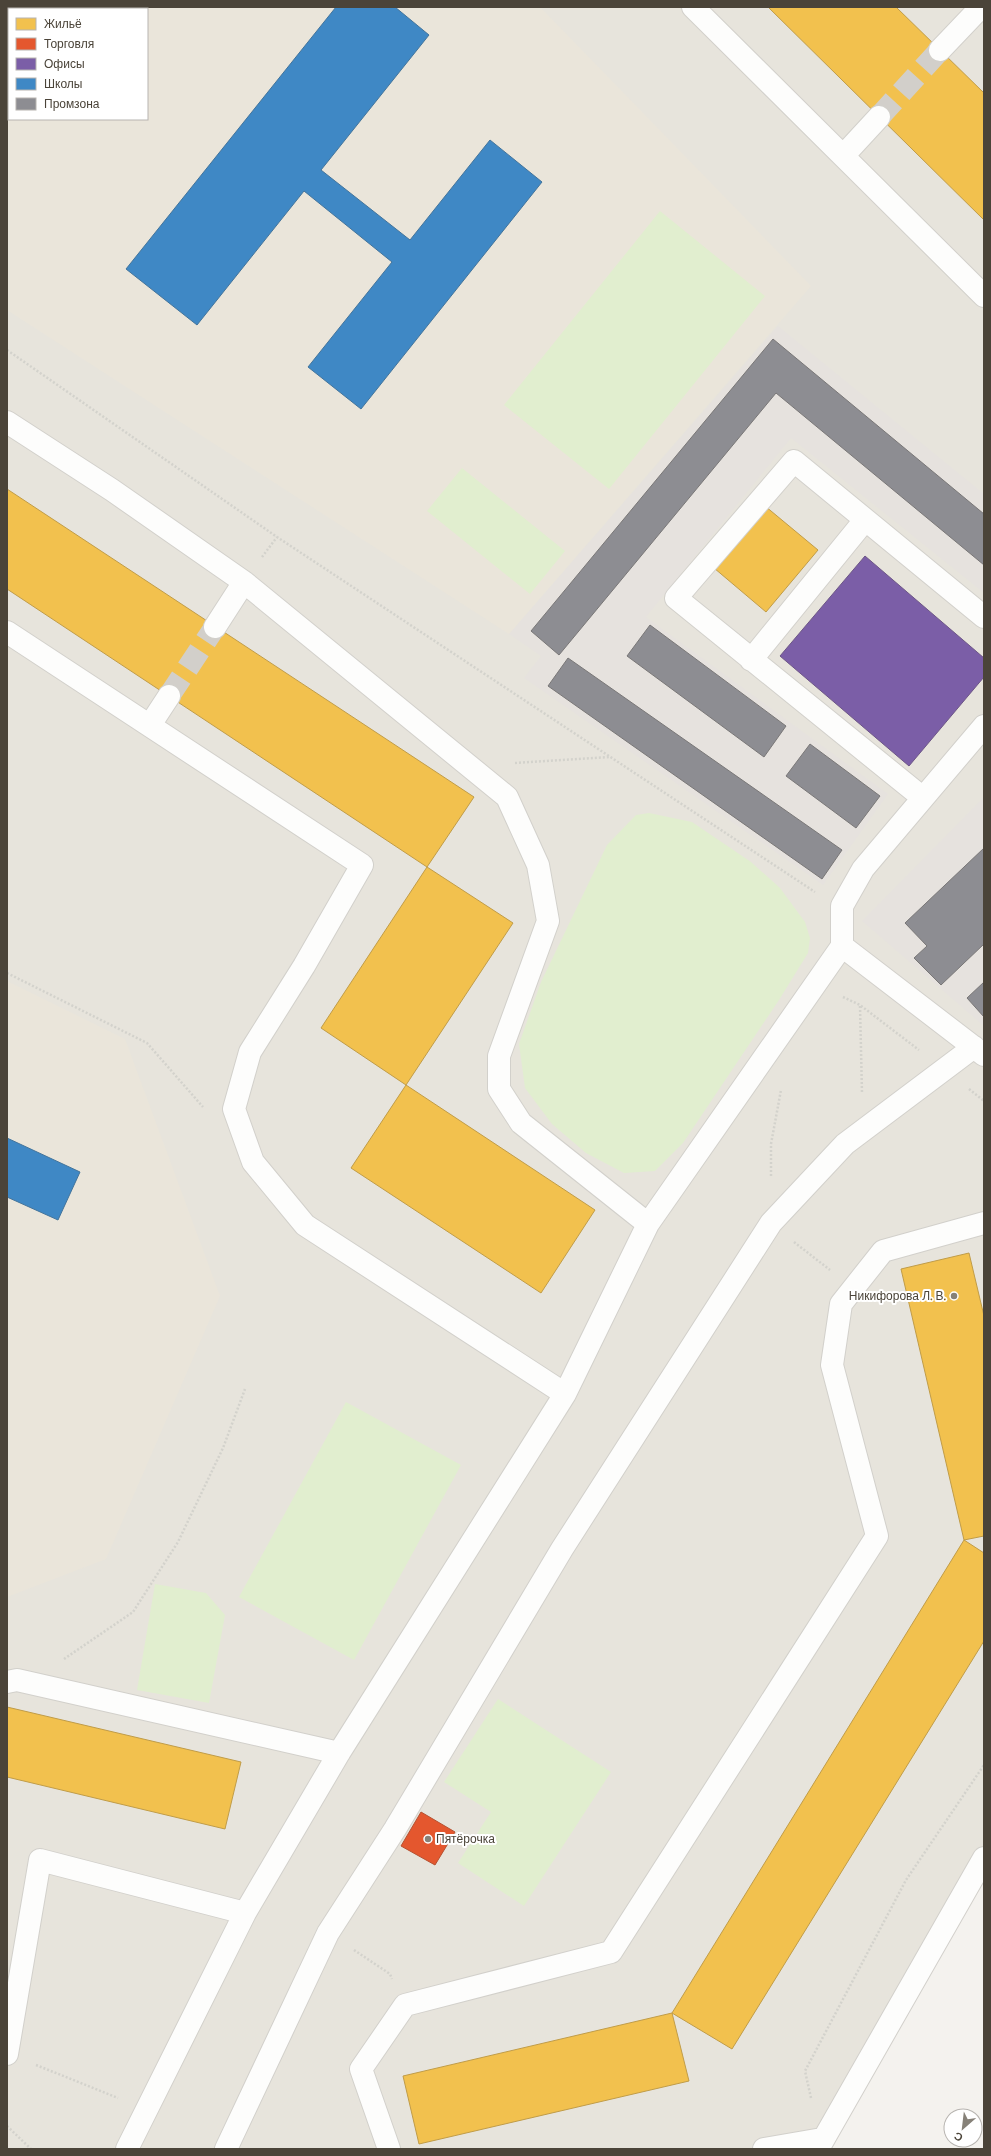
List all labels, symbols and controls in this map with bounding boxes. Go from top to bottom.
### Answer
legend [8,8,148,120]
text: Жильё [44,16,82,32]
text: Торговля [44,36,94,52]
text: Офисы [44,56,85,72]
text: Школы [44,76,82,92]
text: Промзона [44,96,100,112]
place label: Никифорова Л. В. [849,1288,946,1304]
marker: Никифорова Л. В. [949,1291,959,1301]
place label: Пятёрочка [436,1831,495,1847]
marker: Пятёрочка [423,1834,433,1844]
north arrow [943,2108,983,2148]
text: С [951,2129,965,2145]

